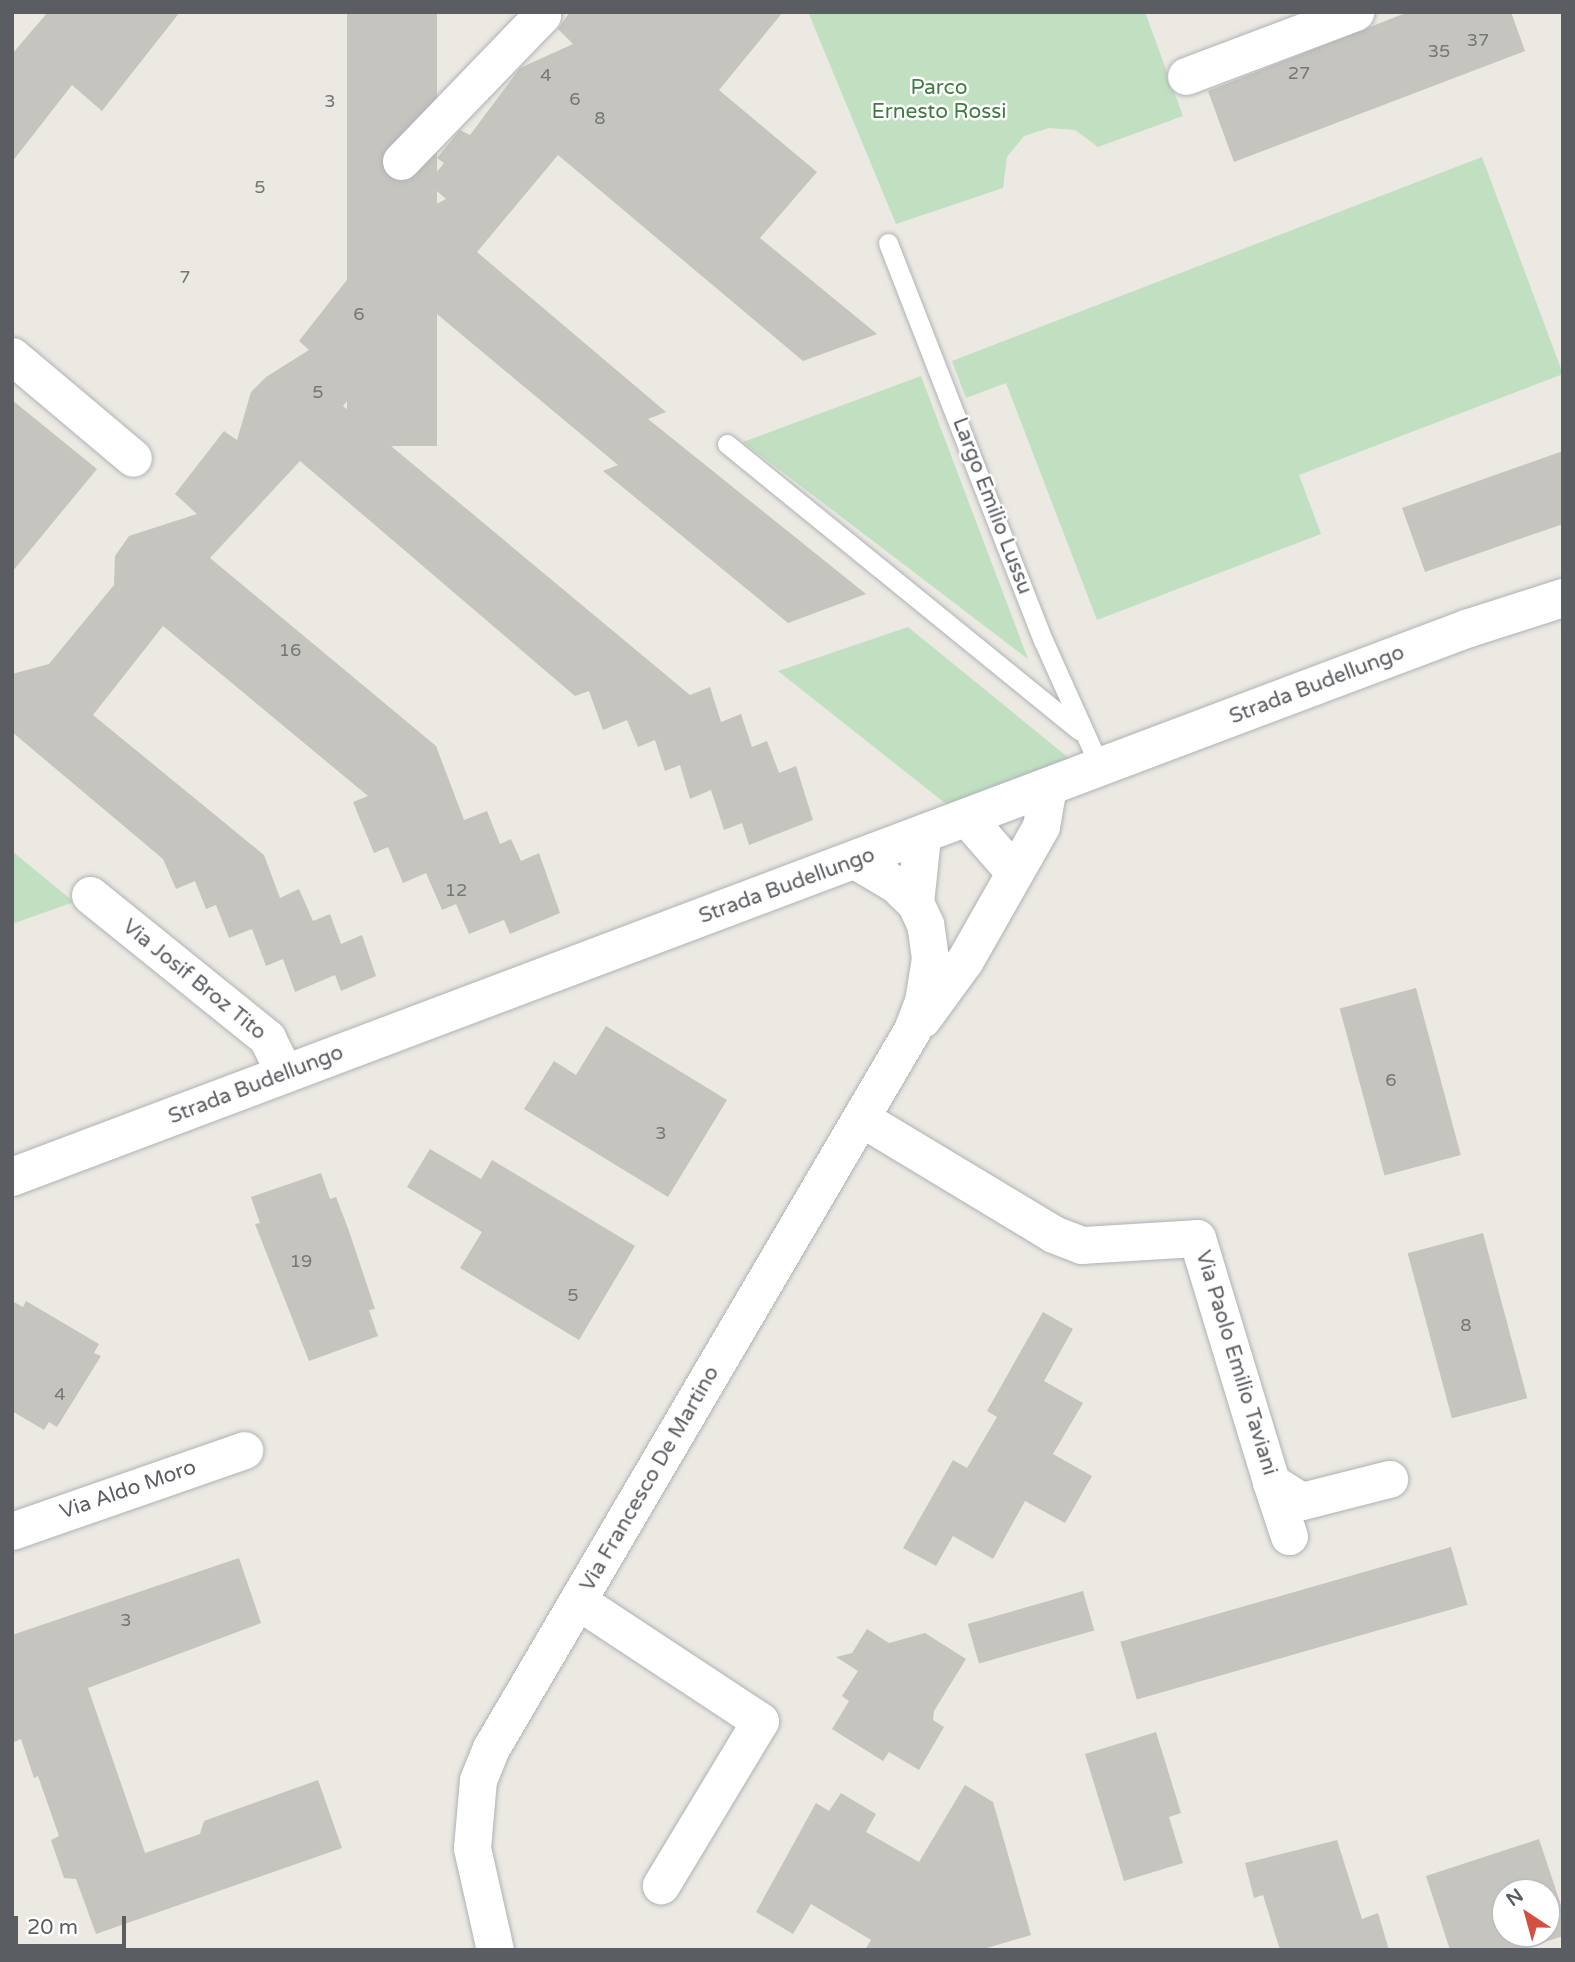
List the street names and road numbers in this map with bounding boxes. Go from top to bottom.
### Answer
street label: Largo Emilio Lussu [947,414,1037,598]
street label: Strada Budellungo [1226,640,1408,730]
street label: Strada Budellungo [696,842,878,930]
street label: Via Josif Broz Tito [117,914,271,1046]
street label: Strada Budellungo [165,1040,347,1130]
street label: Via Paolo Emilio Taviani [1190,1248,1282,1478]
street label: Via Francesco De Martino [575,1362,725,1596]
street label: Via Aldo Moro [57,1455,199,1525]

